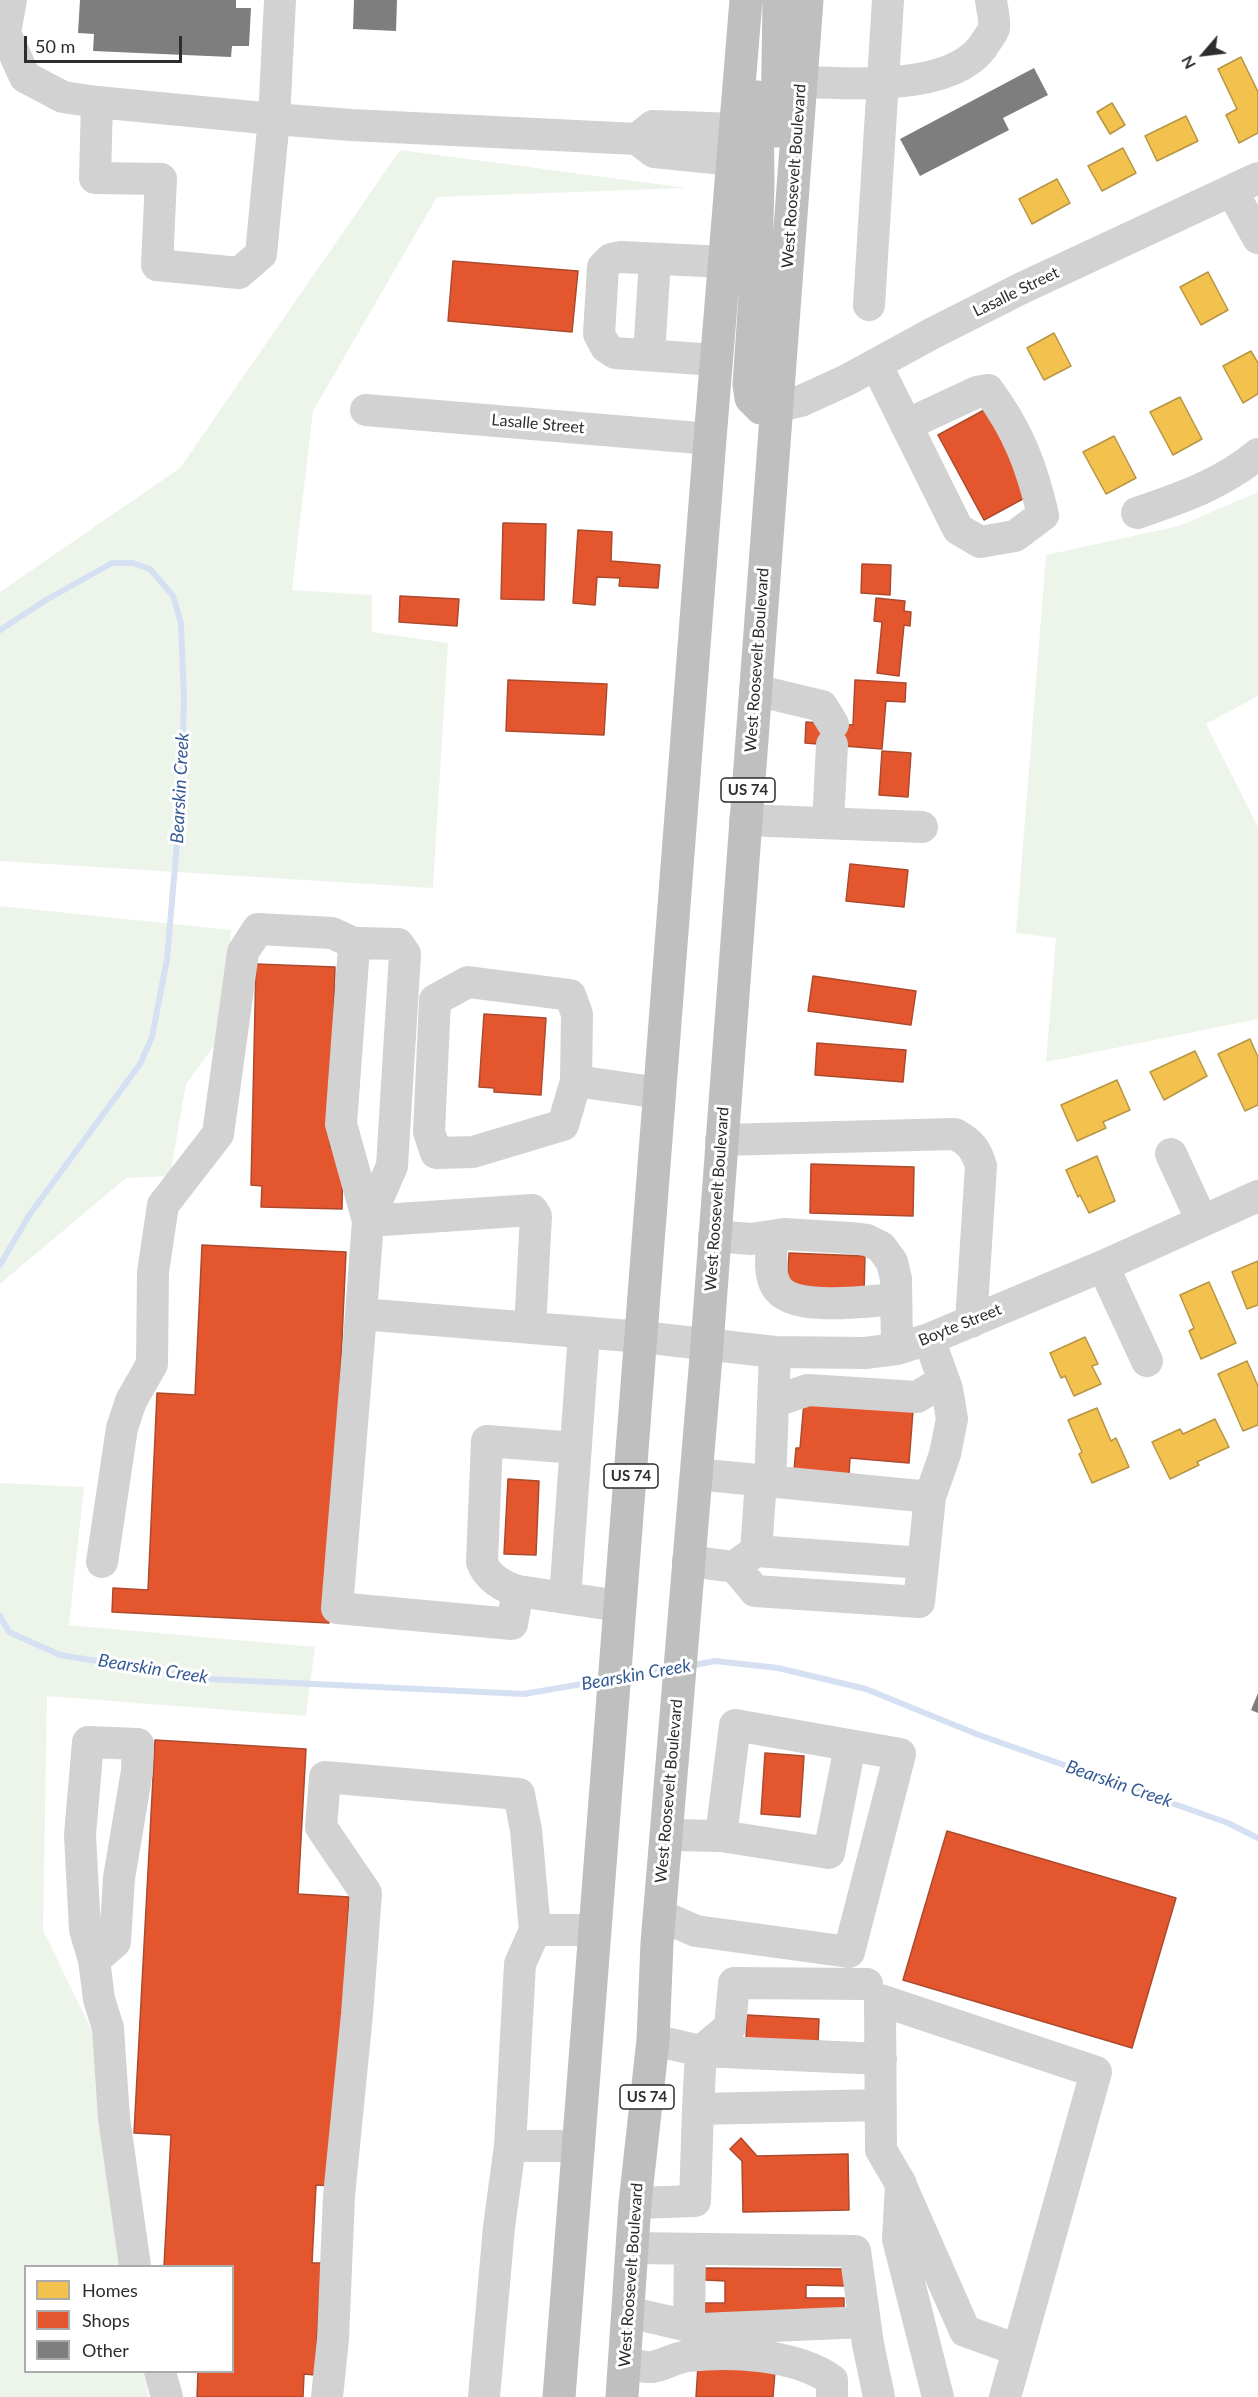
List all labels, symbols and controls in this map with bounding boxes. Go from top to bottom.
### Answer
scale bar [27,24,184,62]
north arrow [1174,24,1234,84]
text: 50 m [35,35,75,57]
text: N [1176,53,1199,73]
street label: West Roosevelt Boulevard [778,83,810,269]
street label: Lasalle Street [970,263,1062,321]
street label: Lasalle Street [491,410,585,438]
street label: West Roosevelt Boulevard [741,567,773,753]
water label: Bearskin Creek [166,732,194,844]
road number: US 74 [721,778,775,802]
street label: West Roosevelt Boulevard [701,1106,733,1292]
street label: Boyte Street [916,1300,1004,1350]
road number: US 74 [604,1464,658,1488]
water label: Bearskin Creek [97,1650,209,1688]
water label: Bearskin Creek [580,1655,692,1695]
street label: West Roosevelt Boulevard [651,1698,687,1884]
water label: Bearskin Creek [1063,1756,1175,1812]
road number: US 74 [620,2085,674,2109]
street label: West Roosevelt Boulevard [615,2182,647,2368]
legend [24,2265,234,2373]
text: Homes [82,2279,138,2301]
text: Shops [82,2309,130,2331]
text: Other [82,2339,129,2361]

